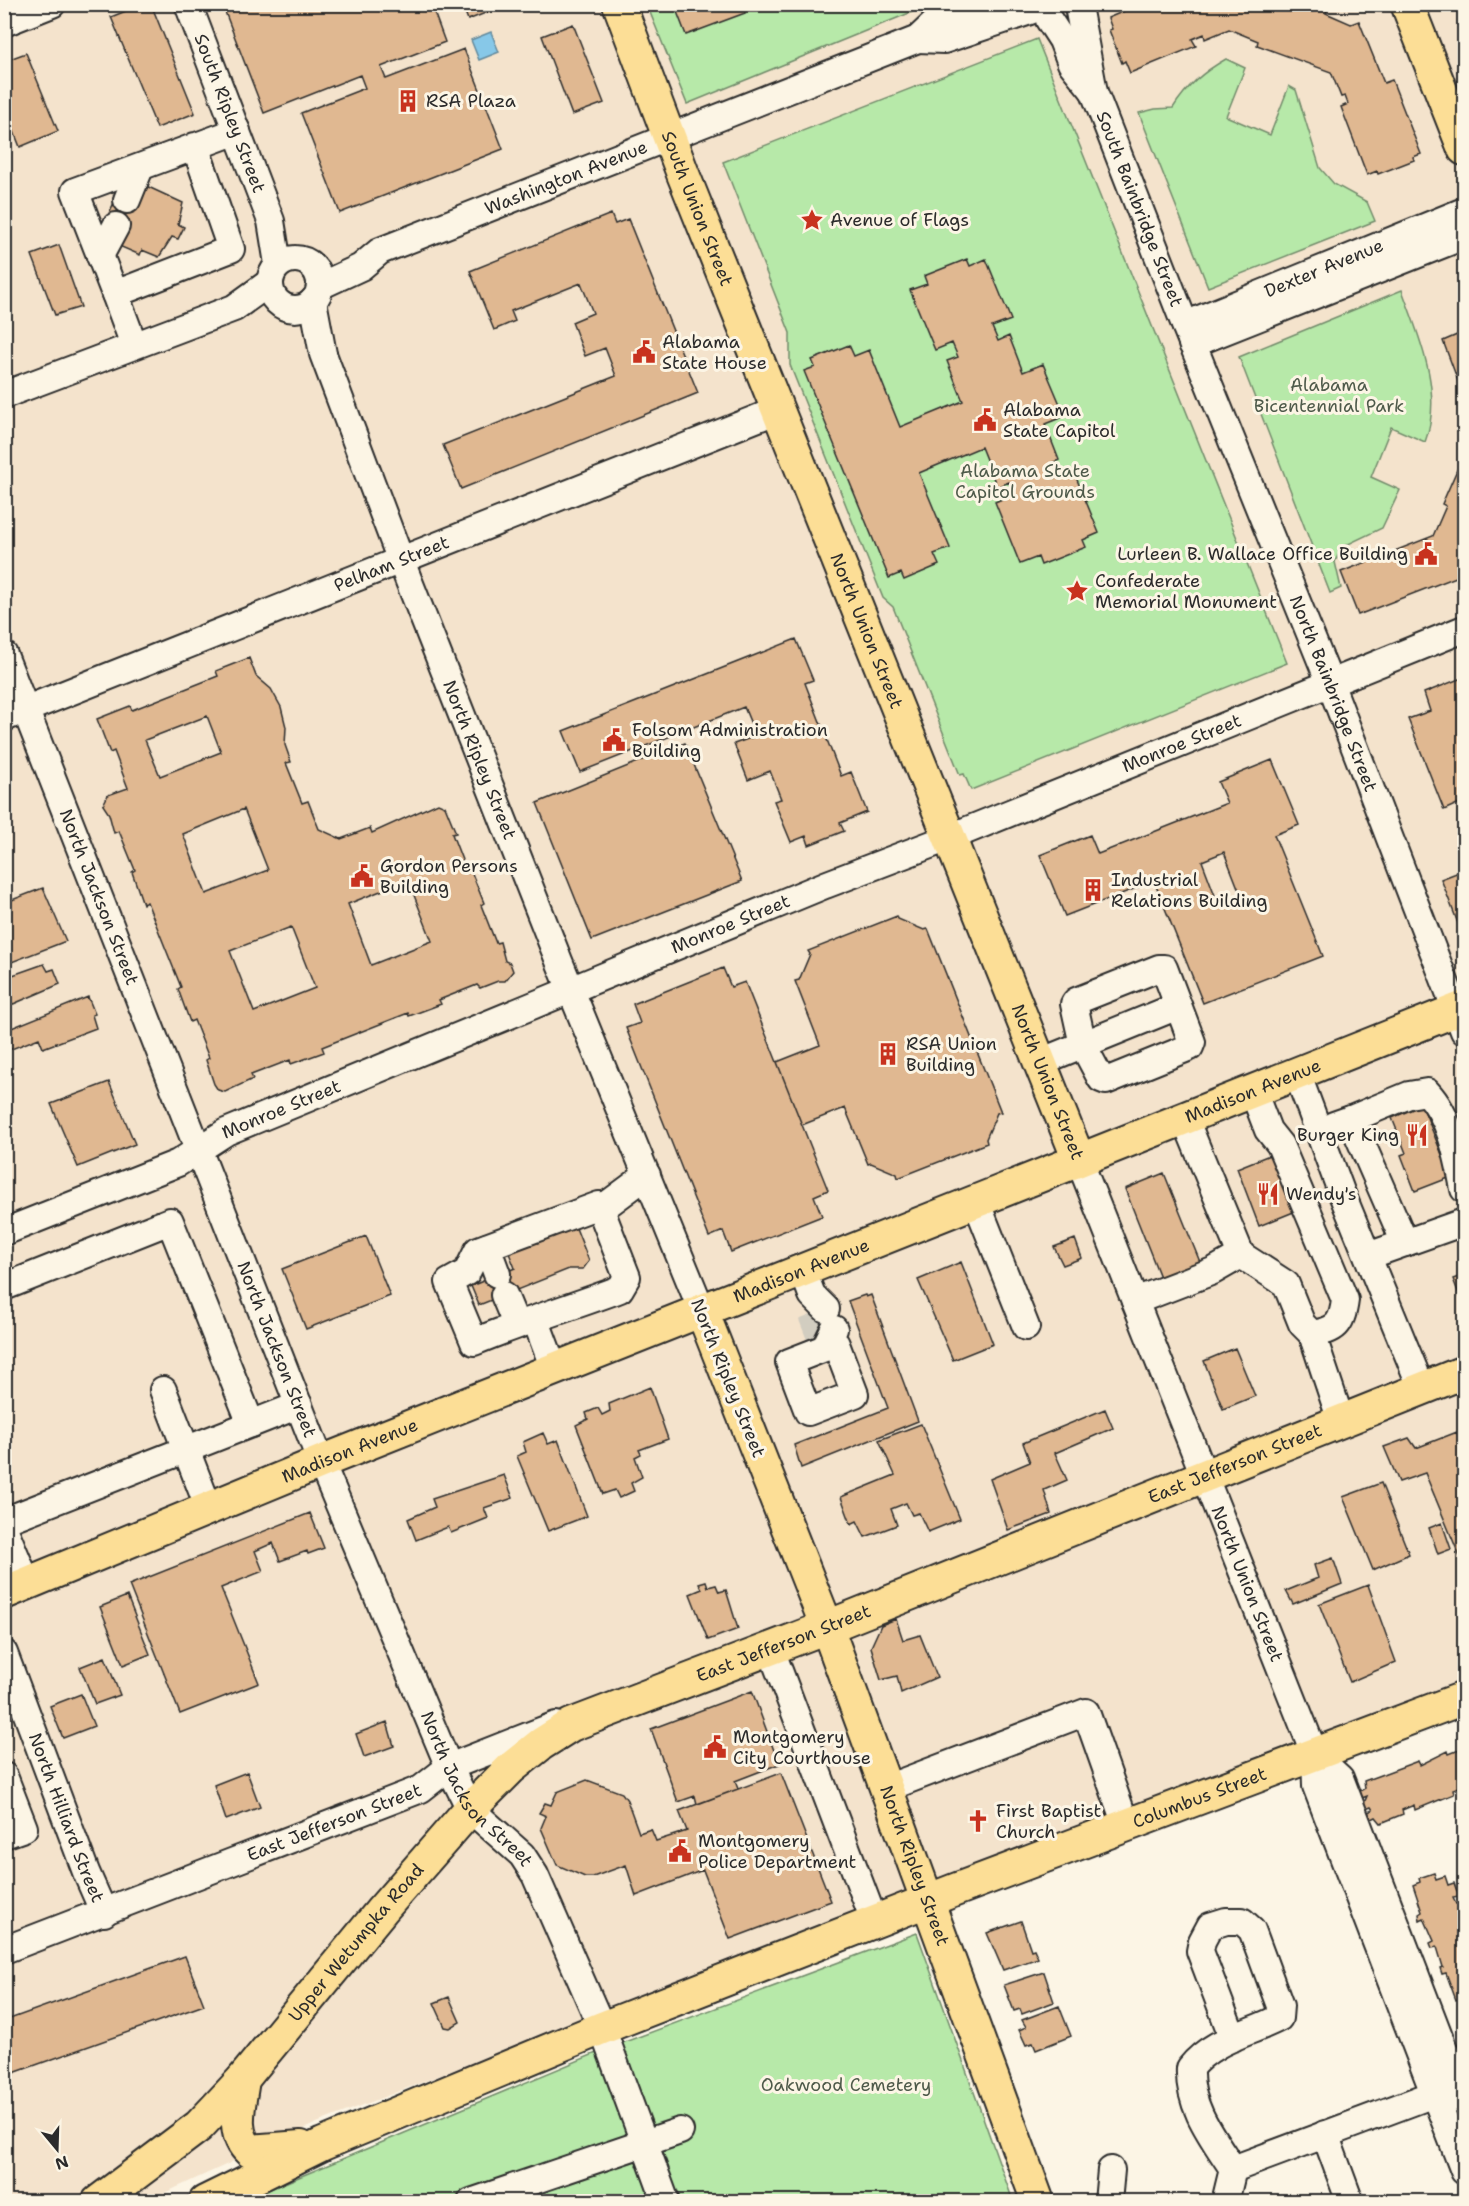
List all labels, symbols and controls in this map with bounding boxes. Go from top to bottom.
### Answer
street label: South Ripley Street [189,30,271,196]
building icon: RSA Plaza [395,88,421,114]
place label: RSA Plaza [426,89,516,113]
street label: South Bainbridge Street [1091,108,1189,310]
street label: South Union Street [656,128,739,290]
street label: Washington Avenue [481,135,651,221]
place icon: Avenue of Flags [799,207,825,233]
place label: Avenue of Flags [830,208,969,232]
street label: Dexter Avenue [1261,233,1387,303]
place label: Alabama State House [662,330,767,375]
public building icon: Alabama State House [631,339,657,365]
park label: Alabama Bicentennial Park [1254,373,1404,418]
place label: Alabama State Capitol [1003,398,1116,443]
public building icon: Alabama State Capitol [972,407,998,433]
park label: Alabama State Capitol Grounds [955,459,1095,504]
street label: Pelham Street [330,530,453,598]
public building icon: Lurleen B. Wallace Office Building [1413,541,1439,567]
place label: Lurleen B. Wallace Office Building [1117,542,1408,566]
street label: North Union Street [824,549,909,712]
place label: Confederate Memorial Monument [1095,569,1277,614]
place icon: Confederate Memorial Monument [1064,578,1090,604]
street label: North Bainbridge Street [1284,592,1383,795]
street label: North Ripley Street [437,677,522,843]
street label: Monroe Street [1118,708,1245,778]
place label: Folsom Administration Building [632,718,828,763]
public building icon: Folsom Administration Building [601,727,627,753]
street label: North Jackson Street [54,805,145,989]
place label: Gordon Persons Building [380,854,518,899]
public building icon: Gordon Persons Building [349,863,375,889]
place label: Industrial Relations Building [1111,868,1267,913]
building icon: Industrial Relations Building [1080,877,1106,903]
street label: Monroe Street [667,889,794,959]
street label: North Union Street [1006,1000,1090,1163]
place label: RSA Union Building [906,1032,997,1077]
building icon: RSA Union Building [875,1041,901,1067]
street label: Madison Avenue [1181,1053,1324,1129]
street label: Monroe Street [218,1074,344,1144]
restaurant icon: Burger King [1404,1122,1430,1148]
place label: Burger King [1297,1123,1399,1147]
restaurant icon: Wendy's [1255,1181,1281,1207]
place label: Wendy's [1286,1182,1357,1206]
street label: Madison Avenue [730,1233,873,1309]
street label: North Jackson Street [231,1258,322,1441]
street label: North Ripley Street [685,1295,771,1461]
street label: Madison Avenue [278,1413,421,1489]
street label: East Jefferson Street [1144,1418,1326,1509]
street label: North Union Street [1205,1502,1289,1665]
street label: East Jefferson Street [693,1599,874,1688]
street label: North Jackson Street [415,1707,538,1871]
place label: Montgomery City Courthouse [733,1725,871,1770]
street label: North Hilliard Street [23,1729,110,1906]
public building icon: Montgomery City Courthouse [702,1734,728,1760]
street label: Columbus Street [1129,1762,1270,1834]
street label: East Jefferson Street [244,1778,425,1867]
street label: North Ripley Street [874,1782,955,1949]
place label: First Baptist Church [996,1799,1102,1844]
church icon: First Baptist Church [965,1808,991,1834]
place label: Montgomery Police Department [698,1829,857,1874]
public building icon: Montgomery Police Department [667,1838,693,1864]
street label: Upper Wetumpka Road [283,1858,429,2027]
park label: Oakwood Cemetery [761,2073,931,2097]
north arrow [27,2119,87,2179]
text: N [52,2151,71,2175]

